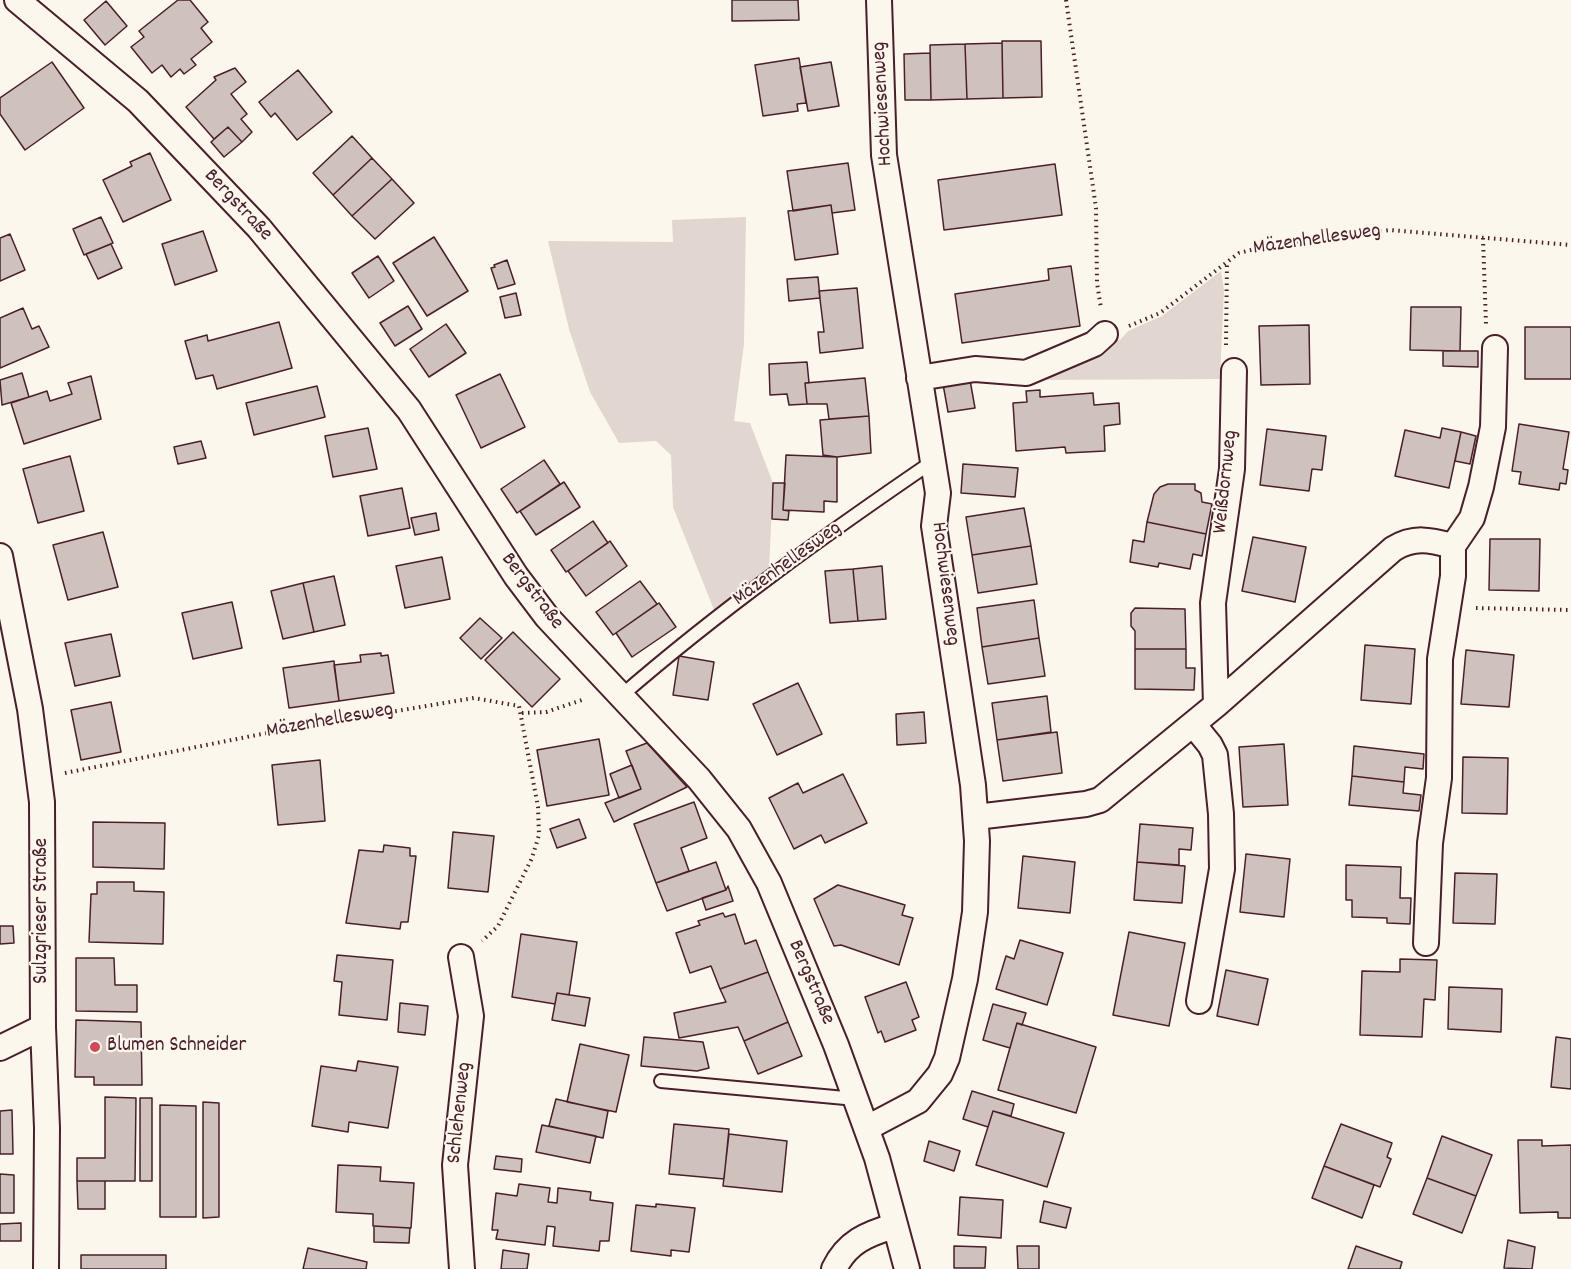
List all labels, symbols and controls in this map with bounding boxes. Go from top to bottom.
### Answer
street label: Hochwiesenweg [868,41,900,167]
street label: Bergstraße [197,165,277,247]
street label: Mäzenhellesweg [1252,220,1382,262]
street label: Weißdornweg [1209,429,1245,535]
street label: Mäzenhellesweg [729,517,847,613]
street label: Hochwiesenweg [924,521,964,647]
street label: Bergstraße [494,549,568,635]
street label: Mäzenhellesweg [264,698,396,746]
street label: Sulzgrieser Straße [30,838,56,984]
street label: Bergstraße [781,937,839,1029]
place label: Blumen Schneider [107,1034,246,1060]
marker: Blumen Schneider [88,1040,102,1054]
street label: Schlehenweg [443,1061,479,1165]

